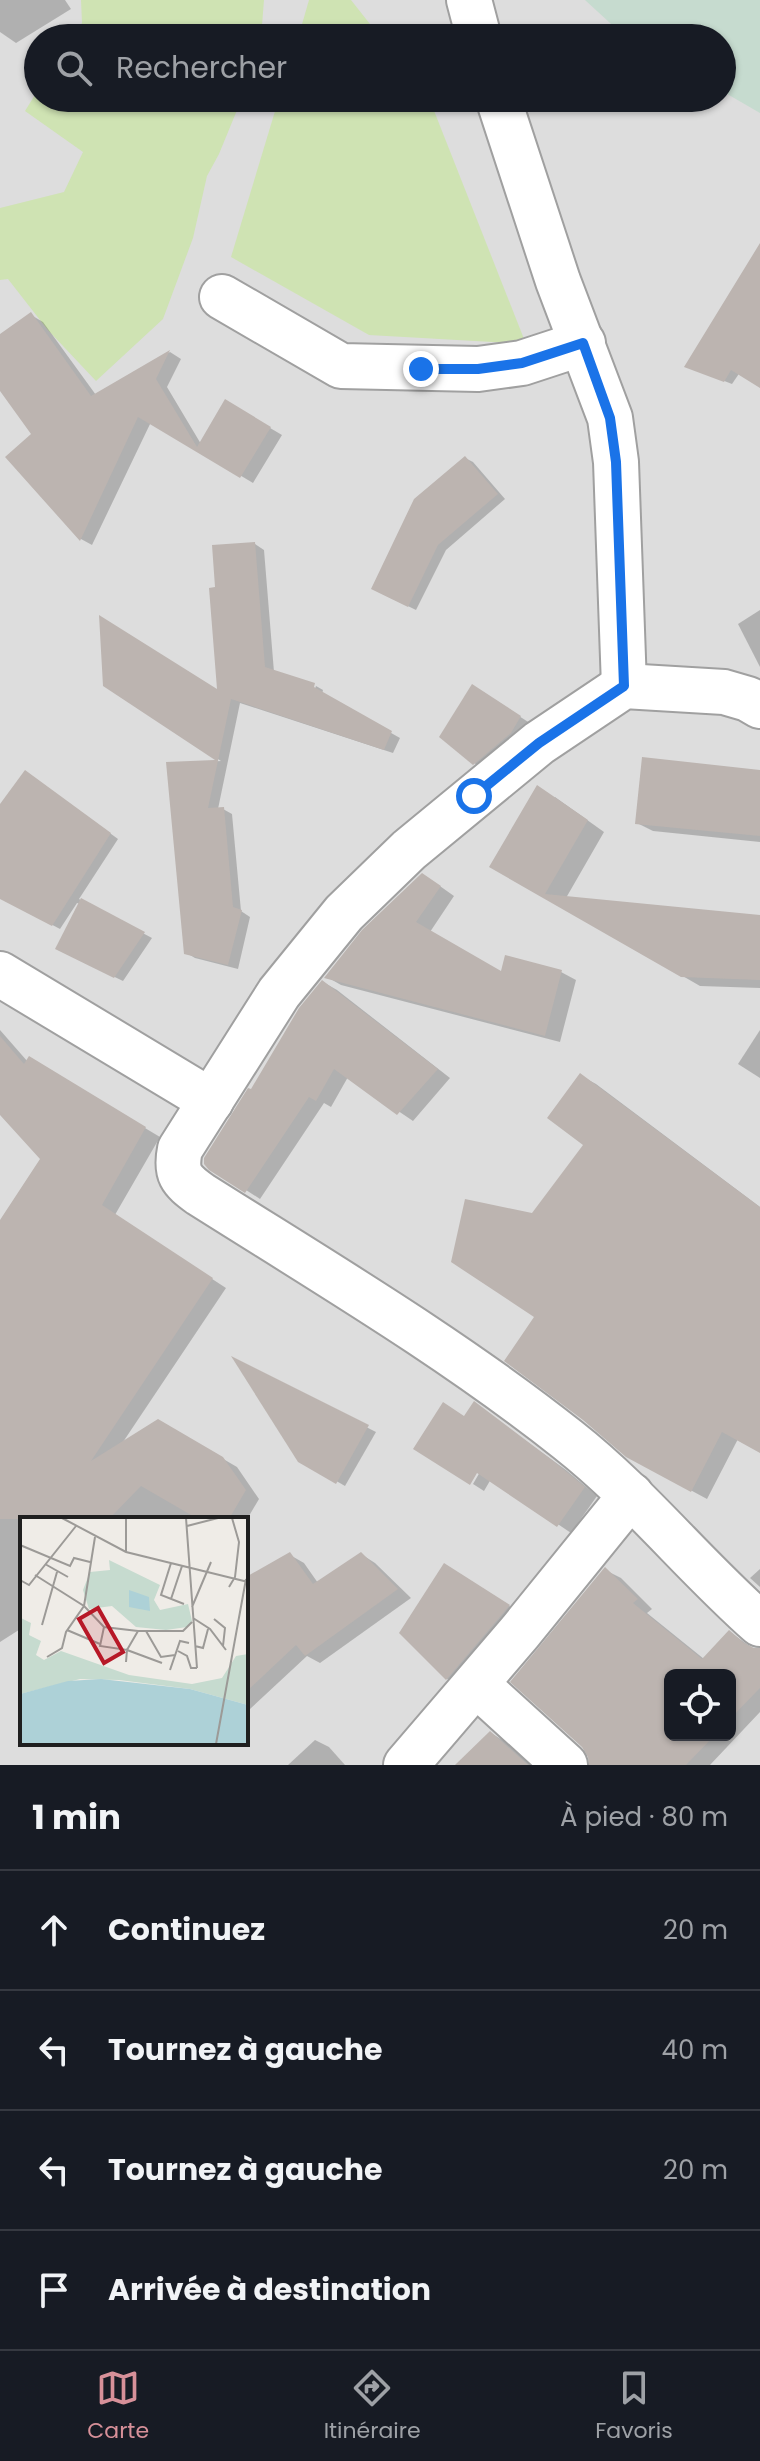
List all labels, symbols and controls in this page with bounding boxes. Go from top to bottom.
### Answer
search box [24,24,736,112]
icon: search [52,46,96,90]
text: Rechercher [116,46,287,89]
route end [403,351,439,387]
route start [456,778,492,814]
inset map [20,1517,248,1745]
map controls [664,1669,736,1741]
button: locate [664,1669,736,1741]
text: 1 min [32,1793,121,1841]
text: À pied · 80 m [560,1799,728,1835]
icon: ahead [32,1908,76,1952]
text: Continuez [108,1908,265,1951]
text: 20 m [663,1912,728,1948]
icon: left [32,2028,76,2072]
text: Tournez à gauche [108,2028,382,2071]
text: 40 m [662,2032,728,2068]
icon: left [32,2148,76,2192]
text: Tournez à gauche [108,2148,382,2191]
text: 20 m [663,2152,728,2188]
icon: arrive [32,2268,76,2312]
text: Arrivée à destination [108,2268,431,2311]
tab: Carte [87,2366,149,2447]
tab: Itinéraire [324,2366,421,2447]
tab: Favoris [595,2366,673,2447]

